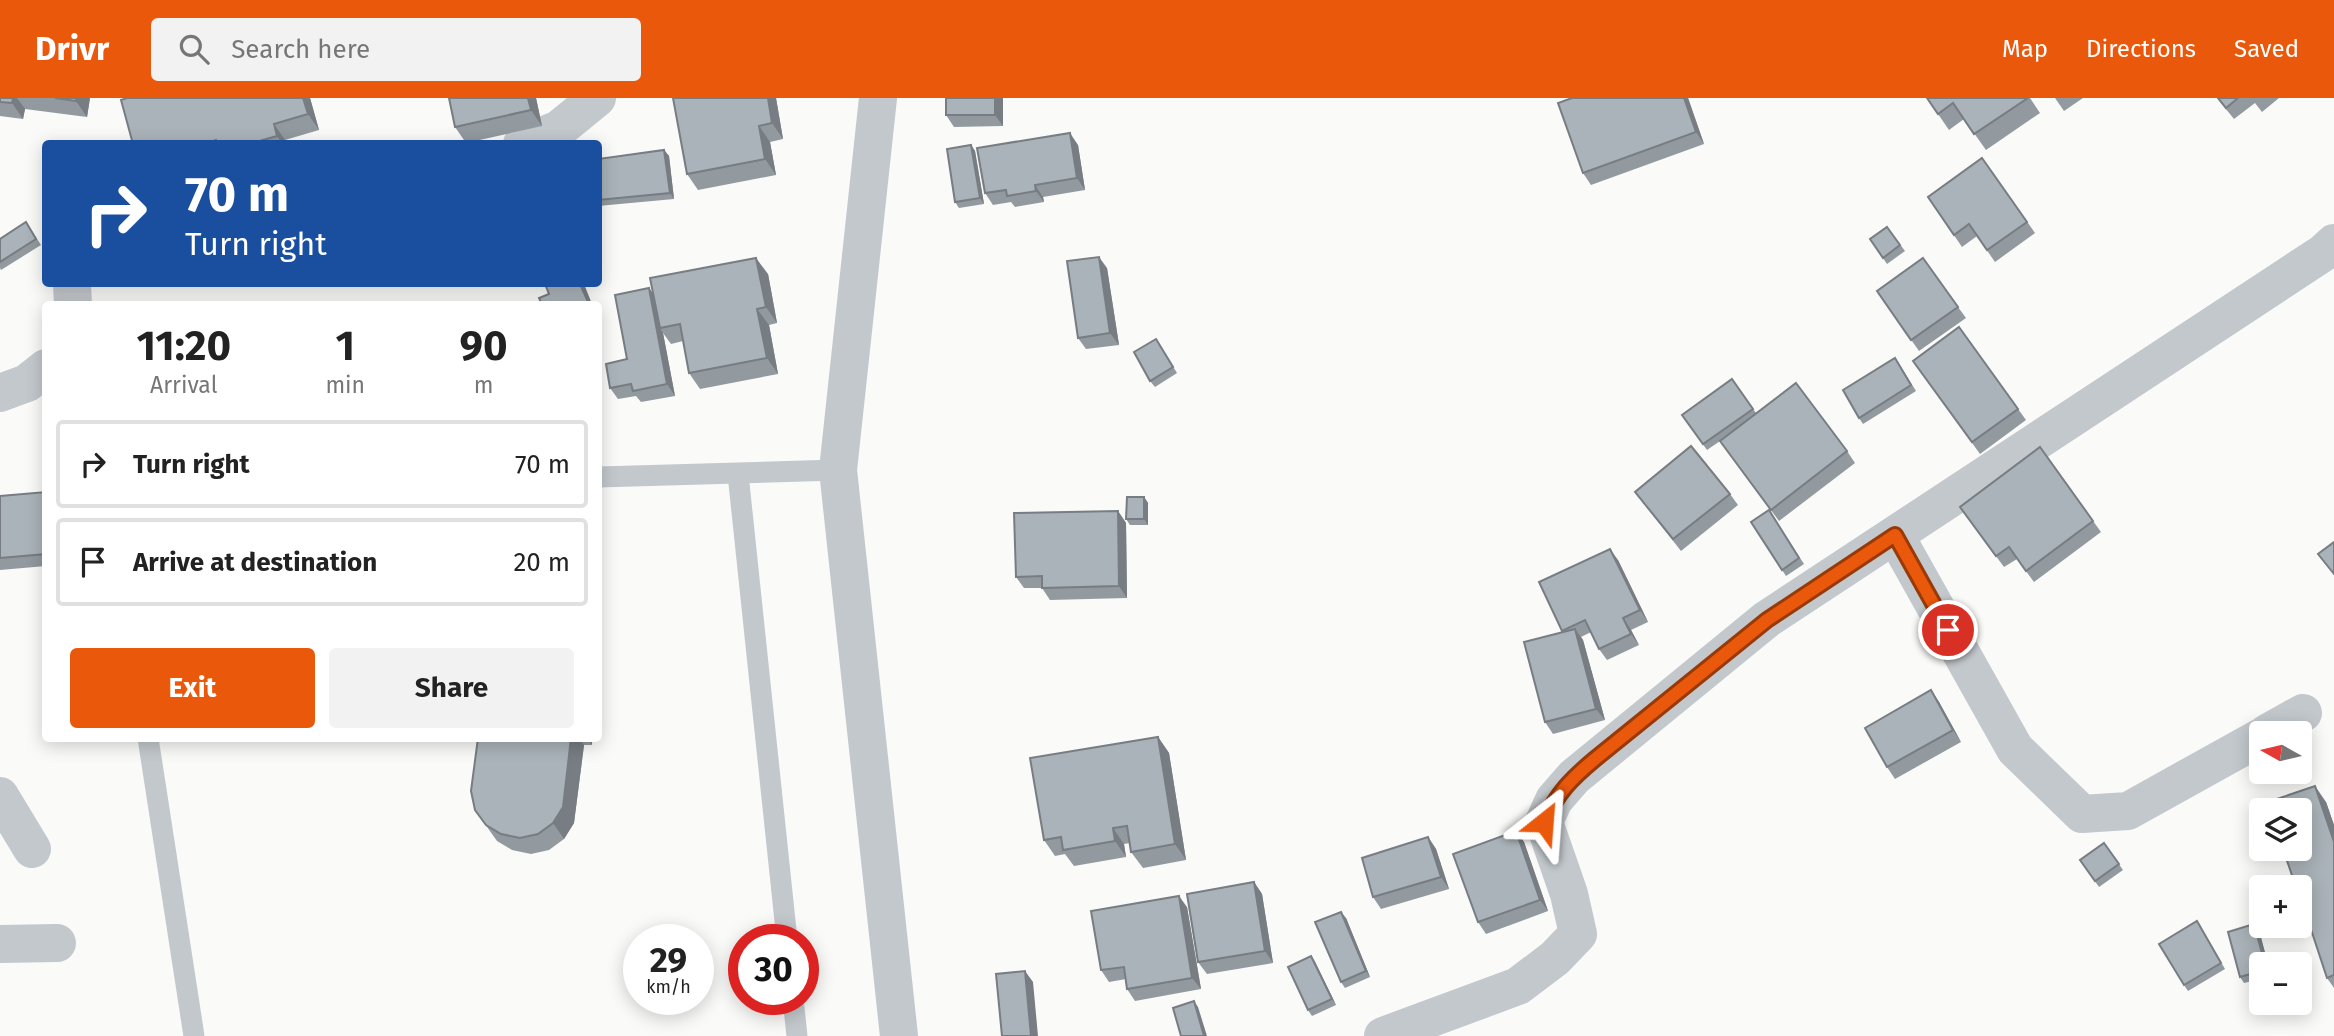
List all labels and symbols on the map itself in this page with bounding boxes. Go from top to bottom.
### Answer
pin [1918,600,1978,660]
north arrow [2249,721,2312,784]
position arrow [1507,785,1581,859]
speed limit sign: 30 [728,924,819,1015]

